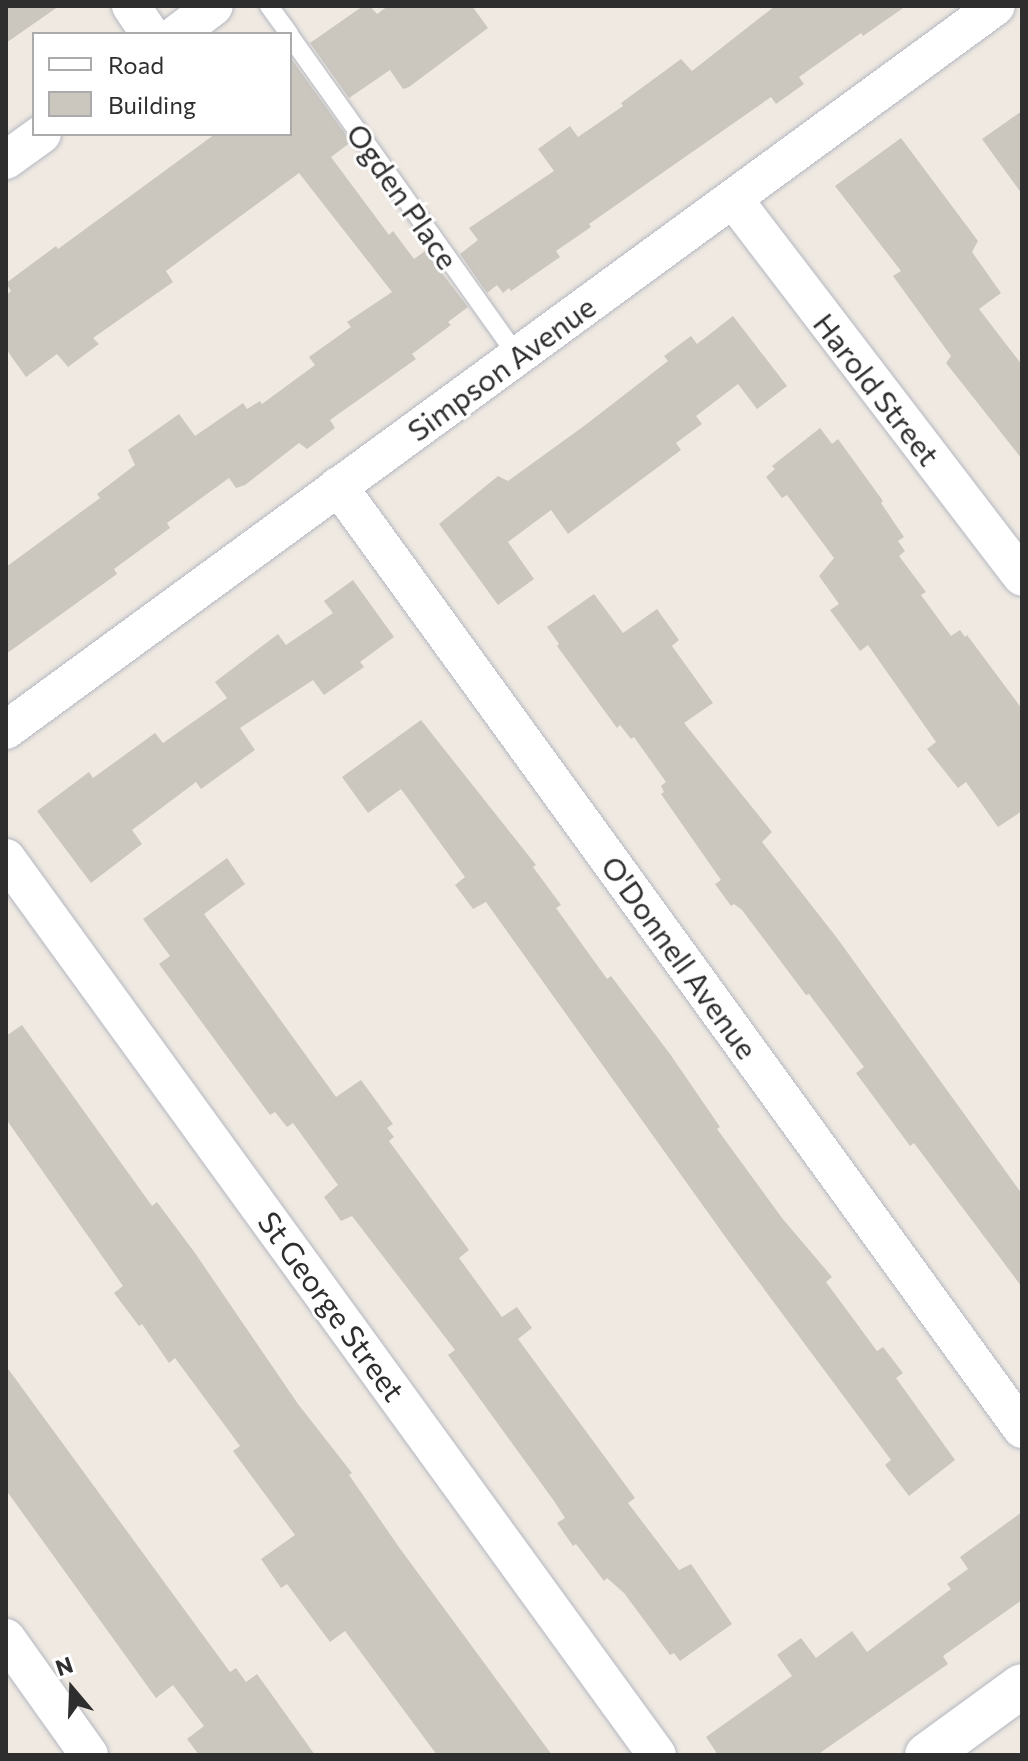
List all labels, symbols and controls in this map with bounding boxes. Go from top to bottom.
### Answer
legend [32,32,292,136]
text: Road [108,50,164,79]
text: Building [108,90,196,119]
street label: Ogden Place [340,116,466,276]
street label: Simpson Avenue [400,288,602,448]
street label: Harold Street [806,306,948,472]
street label: O'Donnell Avenue [594,849,766,1065]
street label: St George Street [251,1204,413,1408]
north arrow [32,1649,112,1729]
text: N [52,1650,76,1681]

